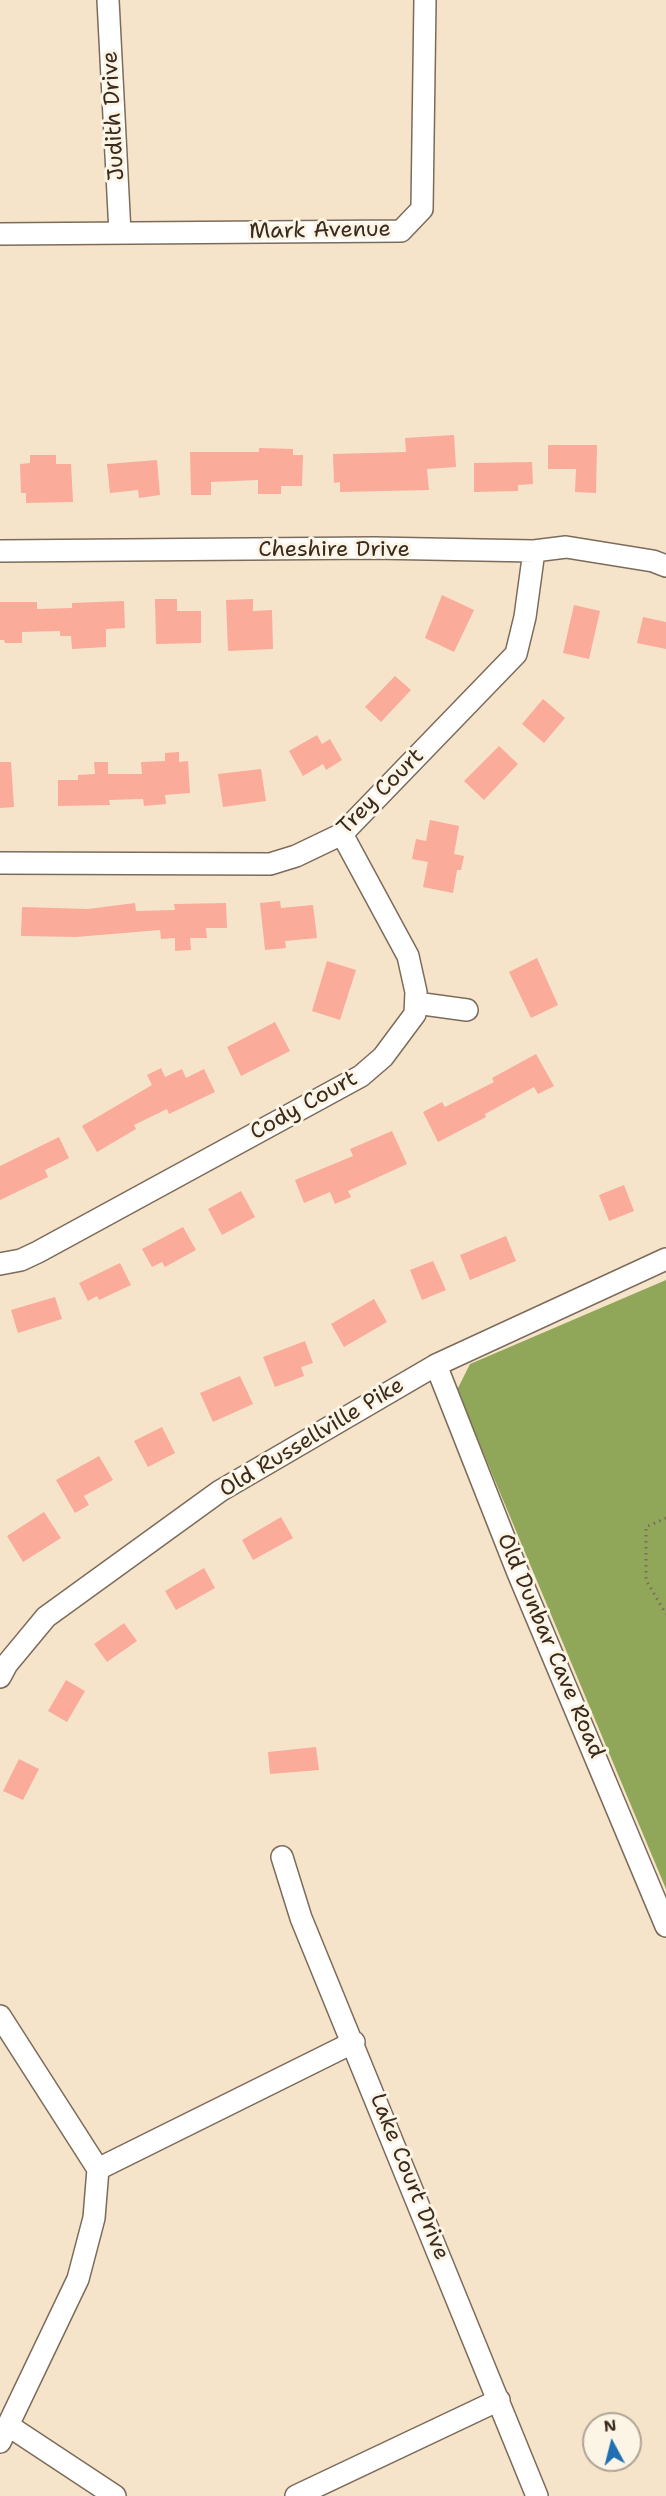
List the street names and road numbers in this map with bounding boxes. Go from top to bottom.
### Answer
street label: Judith Drive [97,50,131,182]
street label: Mark Avenue [249,217,391,245]
street label: Cheshire Drive [258,537,410,563]
street label: Trey Court [332,743,430,841]
street label: Cody Court [246,1066,362,1146]
street label: Old Russellville Pike [215,1372,409,1504]
street label: Old Dunbar Cave Road [491,1530,609,1762]
street label: Lake Court Drive [364,2090,454,2264]

